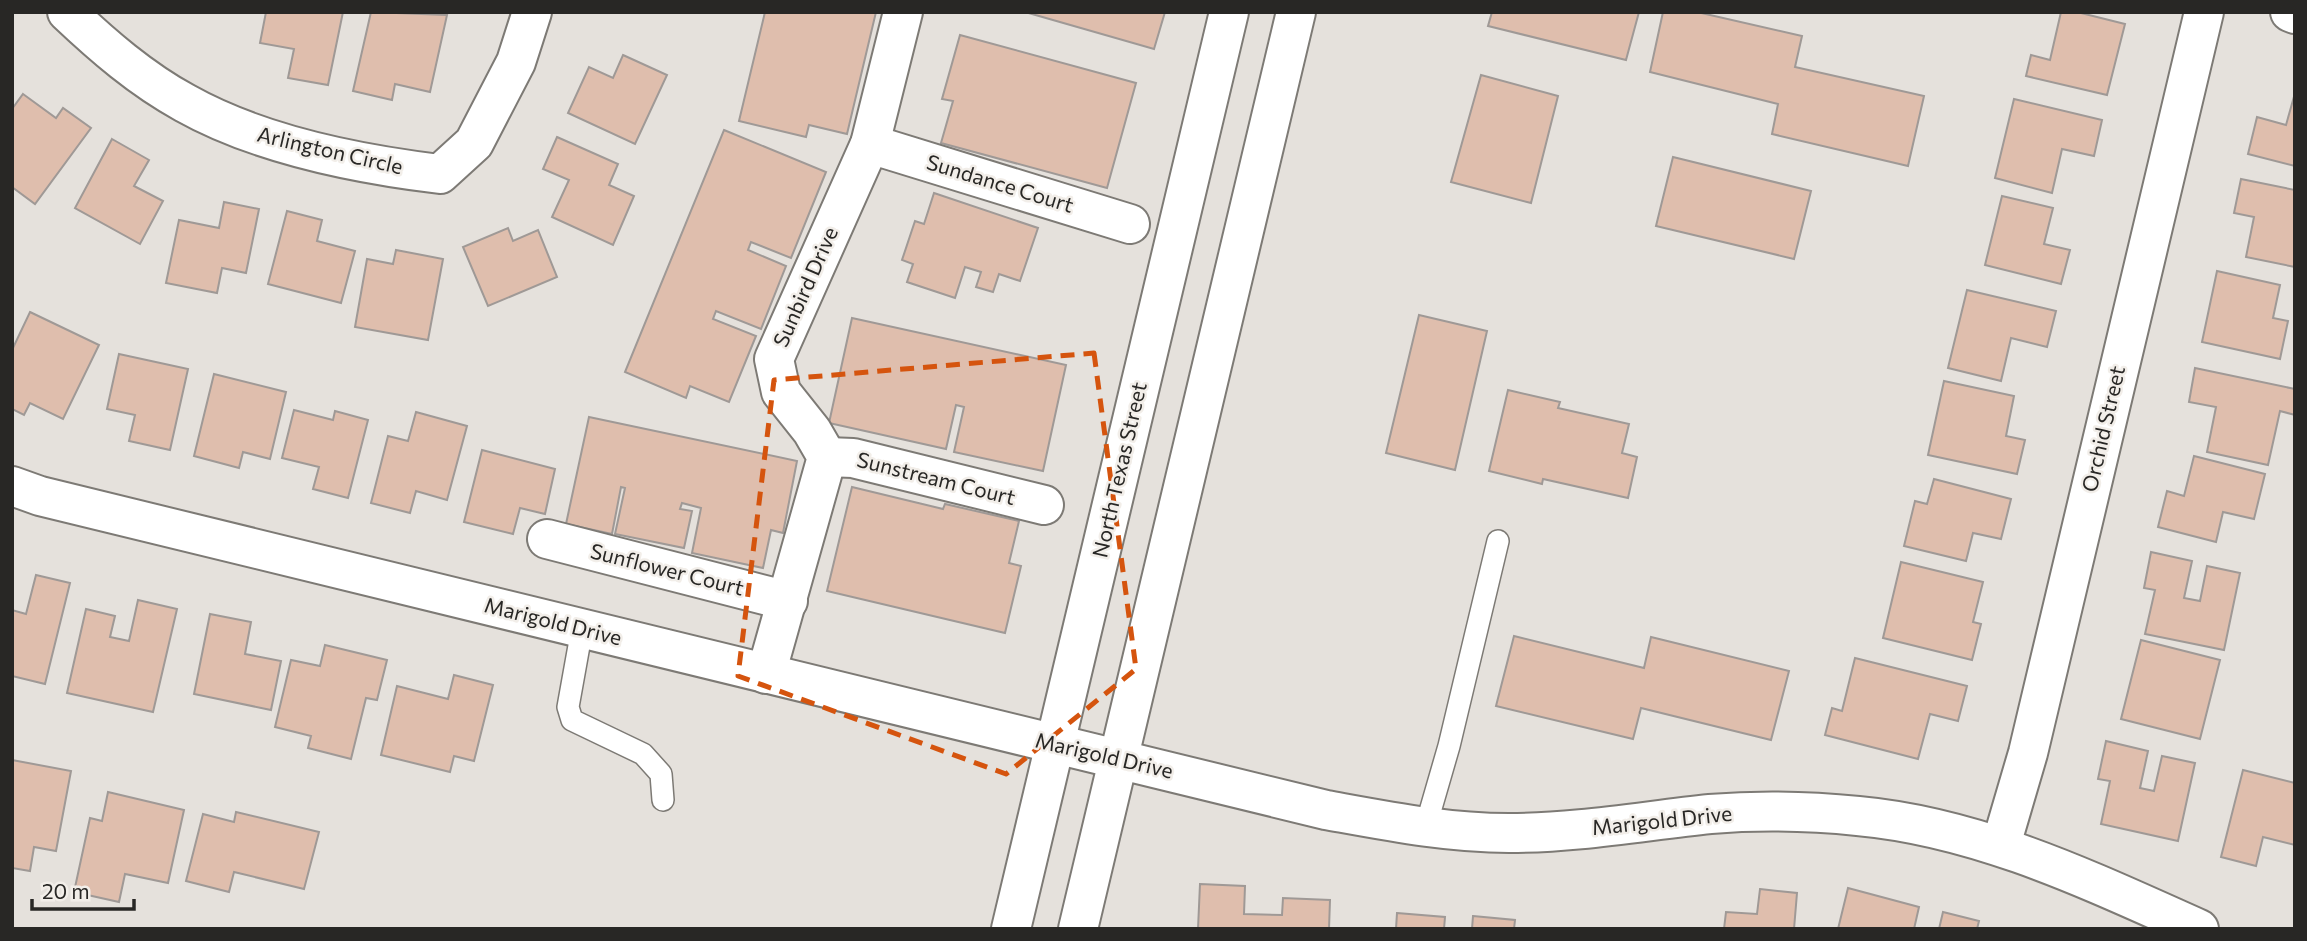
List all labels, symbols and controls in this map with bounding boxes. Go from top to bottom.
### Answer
street label: Arlington Circle [255,121,406,178]
street label: Sundance Court [924,148,1077,217]
street label: Sunbird Drive [767,222,842,350]
street label: Orchid Street [2076,363,2129,494]
street label: North Texas Street [1086,379,1151,560]
street label: Sunstream Court [855,446,1018,509]
street label: Sunflower Court [588,537,747,600]
street label: Marigold Drive [482,591,625,650]
street label: Marigold Drive [1033,727,1176,783]
street label: Marigold Drive [1591,800,1733,839]
scale bar [32,867,133,911]
text: 20 m [42,878,90,903]

